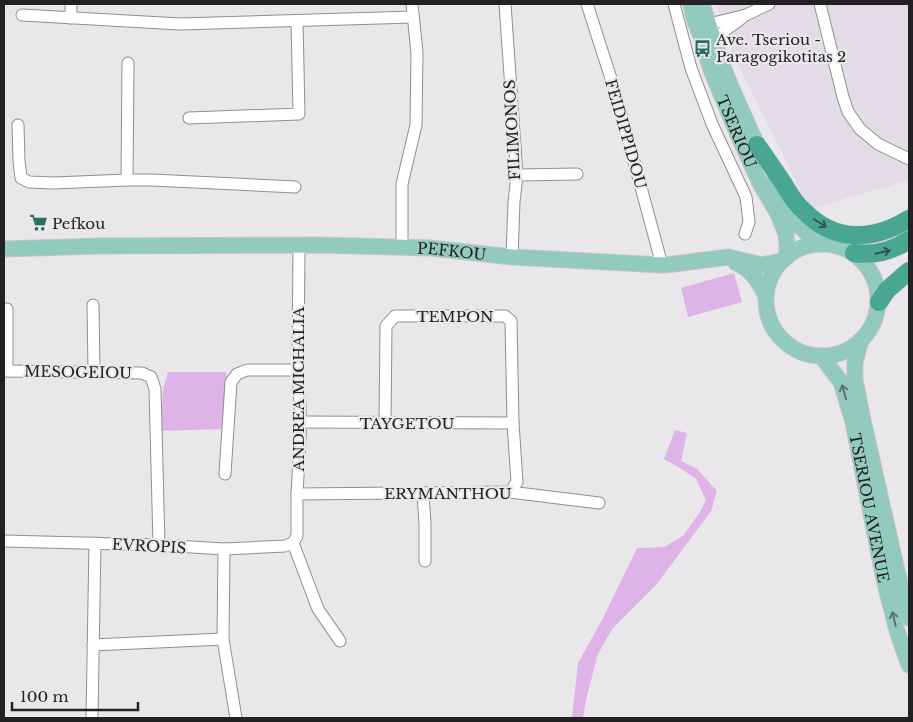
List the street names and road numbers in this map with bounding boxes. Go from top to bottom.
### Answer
street label: FEIDIPPIDOU [601,77,651,191]
street label: FILIMONOS [500,79,524,181]
street label: TSERIOU [713,92,761,171]
street label: PEFKOU [417,238,487,264]
street label: ANDREA MICHALIA [289,306,308,472]
street label: TEMPON [416,307,494,326]
street label: MESOGEIOU [24,362,132,382]
street label: TAYGETOU [360,414,454,433]
street label: TSERIOU AVENUE [846,432,894,584]
street label: ERYMANTHOU [384,484,512,503]
street label: EVROPIS [111,535,187,557]

